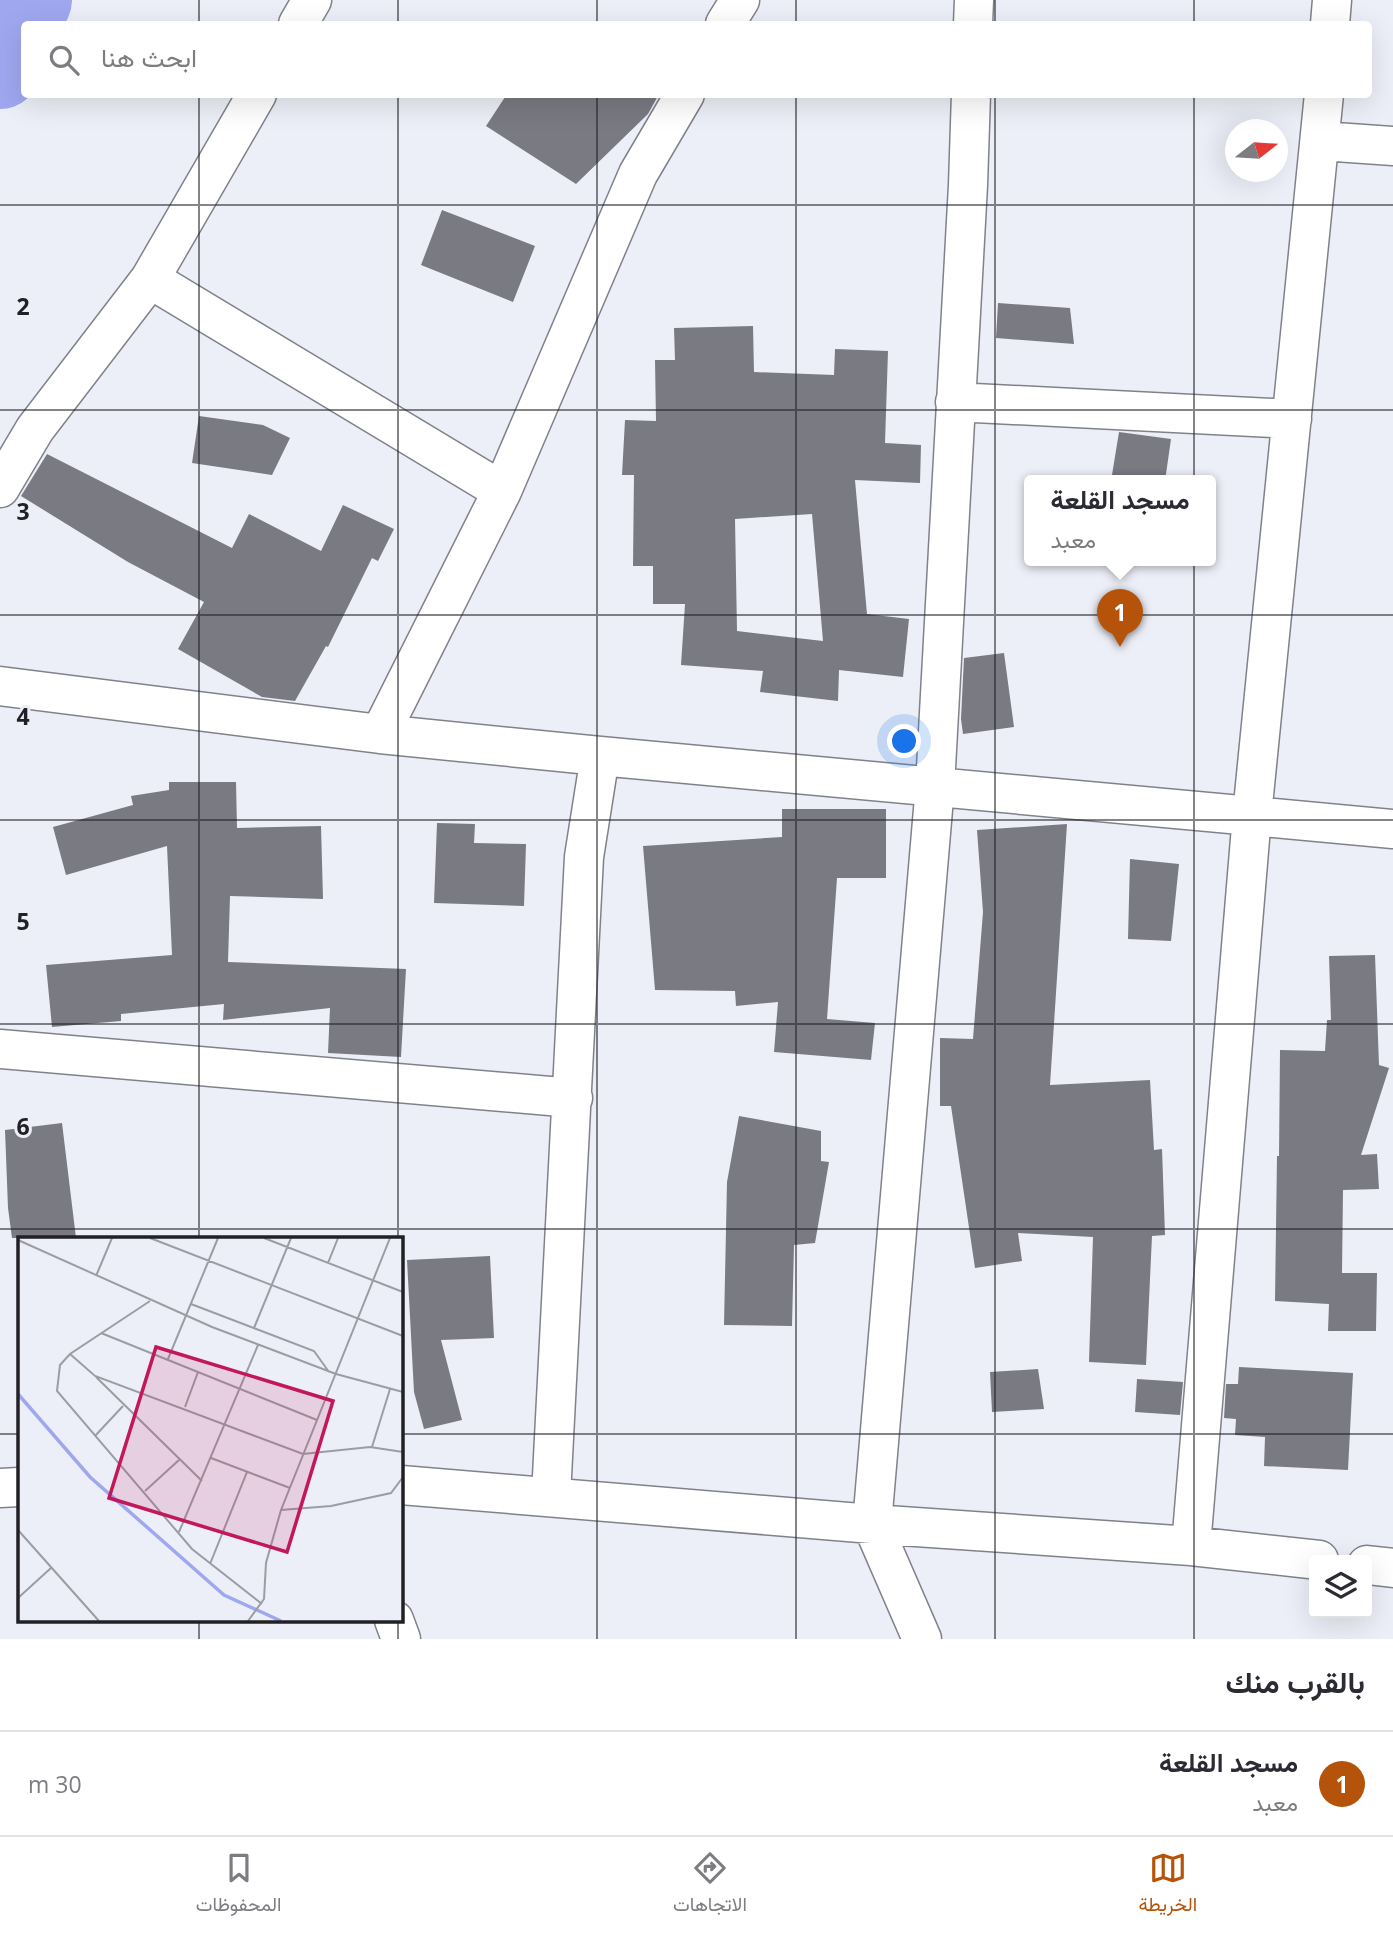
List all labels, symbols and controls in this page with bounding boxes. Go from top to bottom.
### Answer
search box [21,21,1372,98]
text: ابحث هنا [101,39,197,75]
icon: search [45,41,83,79]
north arrow [1225,119,1288,182]
text: 2 [16,290,30,322]
popup [1024,475,1216,566]
text: مسجد القلعة [1050,481,1190,517]
text: 3 [16,495,30,527]
text: معبد [1050,523,1096,555]
pin: 1 [1097,589,1143,647]
text: 4 [16,700,30,732]
your location [887,724,921,758]
text: 5 [16,905,30,937]
text: 6 [16,1110,30,1142]
inset map [18,1237,402,1622]
map controls [1309,1555,1372,1618]
button: layers [1309,1555,1372,1618]
text: بالقرب منك [1225,1661,1365,1702]
text: مسجد القلعة [1159,1744,1298,1780]
text: 30 m [28,1768,82,1800]
text: 1 [1335,1768,1349,1800]
text: معبد [1252,1786,1298,1818]
tab: المحفوظات [196,1849,281,1921]
tab: الاتجاهات [673,1849,747,1921]
tab: الخريطة [1138,1849,1197,1921]

